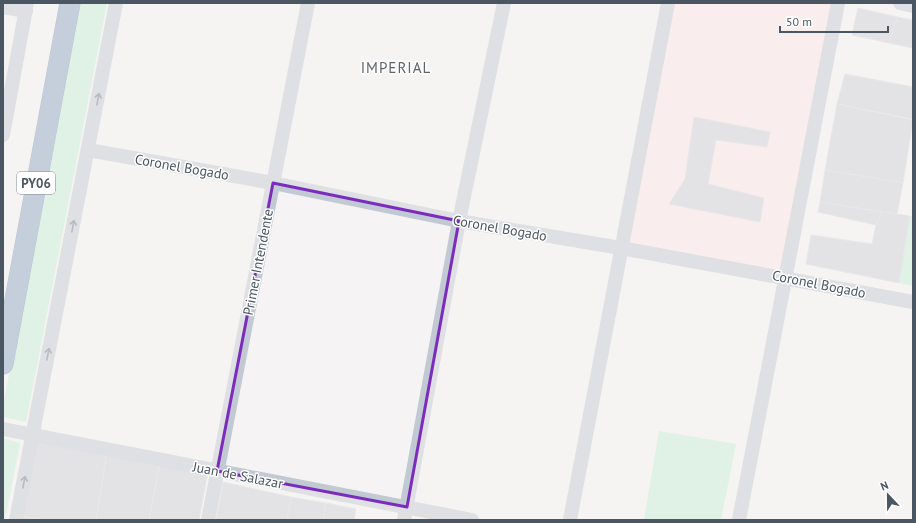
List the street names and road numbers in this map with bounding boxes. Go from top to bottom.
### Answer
street label: Coronel Bogado [134,150,230,184]
road number: PY06 [17,172,55,194]
street label: Primer Intendente [239,207,277,317]
street label: Coronel Bogado [452,211,548,245]
street label: Coronel Bogado [771,266,867,302]
street label: Juan de Salazar [190,457,285,493]

